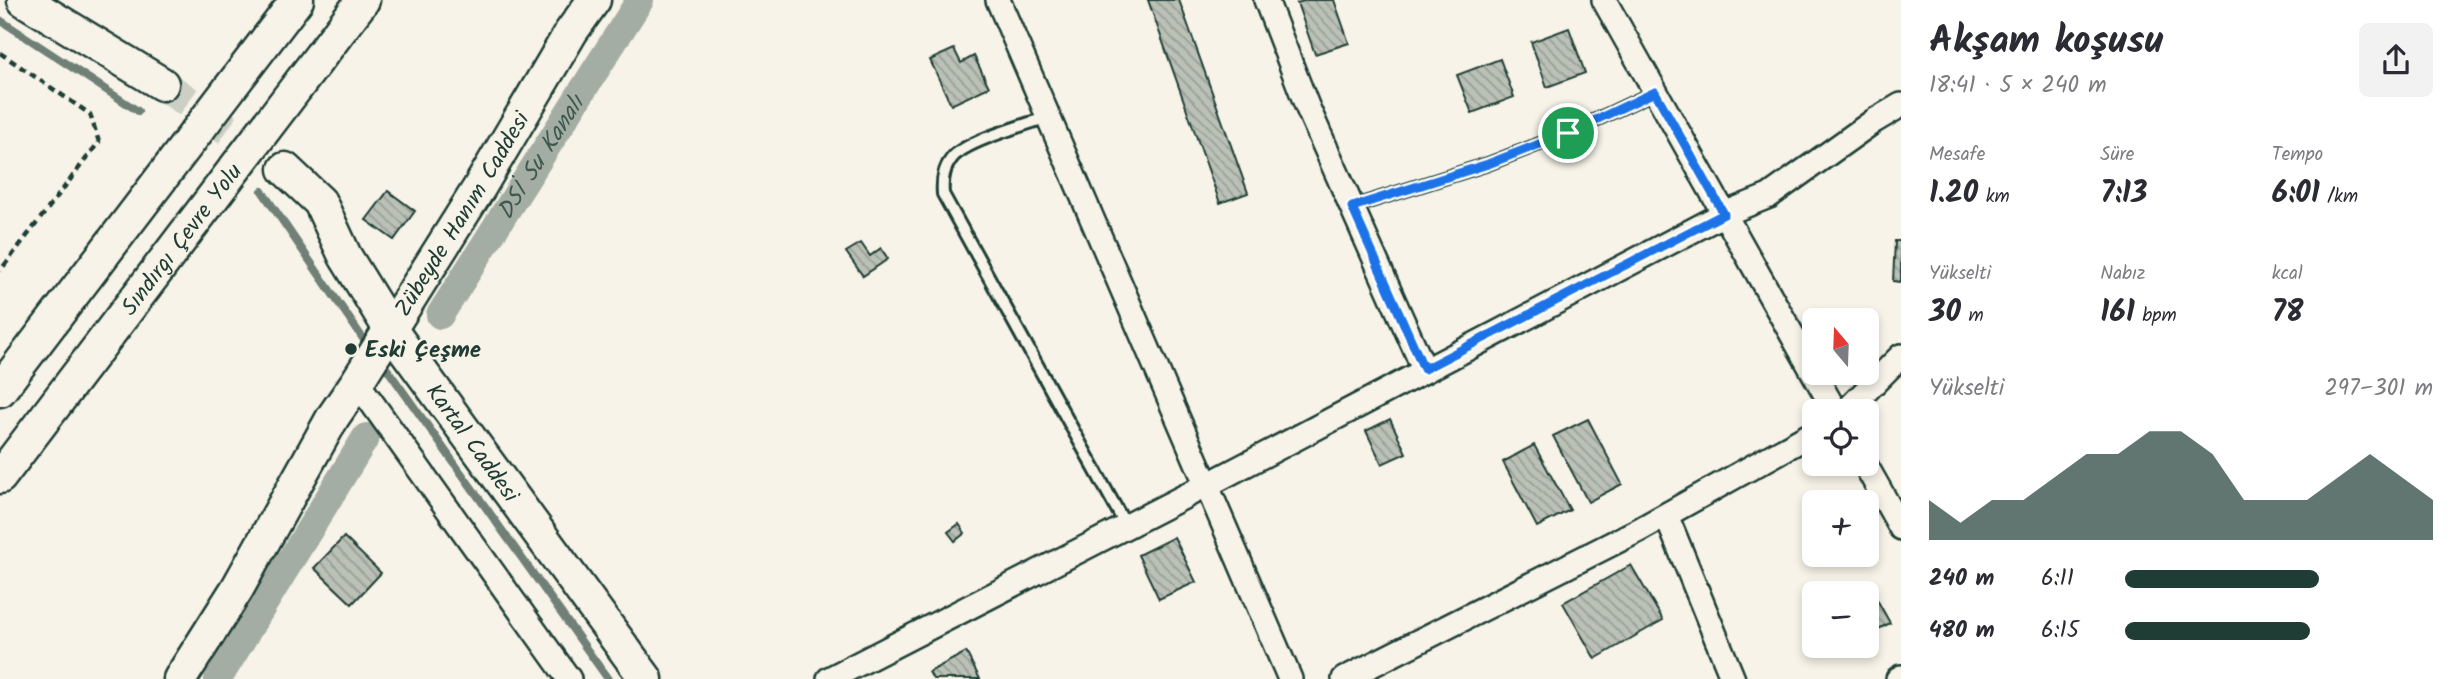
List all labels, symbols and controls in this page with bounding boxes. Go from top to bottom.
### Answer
text: Akşam koşusu [1929,12,2163,72]
button: share [2359,23,2433,97]
text: 18:41 · 5 × 240 m [1929,68,2107,104]
water label: DSİ Su Kanalı [487,87,597,228]
pin [1538,103,1598,163]
street label: Zübeyde Hanım Caddesi [386,104,541,324]
icon: arrive [1549,114,1587,152]
text: Mesafe [1929,140,1985,170]
text: Süre [2100,140,2134,170]
text: Tempo [2272,140,2323,170]
street label: Sındırgı Çevre Yolu [113,156,252,324]
text: 1.20 [1929,170,1978,218]
text: 7:13 [2100,170,2147,218]
text: 6:01 [2272,170,2320,218]
text: km [1978,182,2010,212]
text: /km [2320,182,2358,212]
text: Yükselti [1929,259,1991,289]
text: Nabız [2100,259,2145,289]
text: kcal [2272,259,2303,289]
text: 30 [1929,289,1961,337]
text: 161 [2100,289,2135,337]
text: 78 [2272,289,2304,337]
text: m [1961,301,1984,331]
text: bpm [2135,301,2177,331]
north arrow [1802,308,1880,385]
map controls [1802,308,1879,658]
place label: Eski Çeşme [365,333,481,369]
marker: Eski Çeşme [343,341,359,357]
text: Yükselti [1929,371,2004,407]
text: 297–301 m [2324,371,2433,407]
street label: Kartal Caddesi [416,377,528,512]
button: locate [1802,399,1879,476]
button: + [1802,490,1879,567]
text: 240 m [1929,561,1994,597]
text: 6:11 [2041,561,2074,597]
button: − [1802,581,1879,658]
text: 480 m [1929,613,1995,649]
text: 6:15 [2041,613,2079,649]

